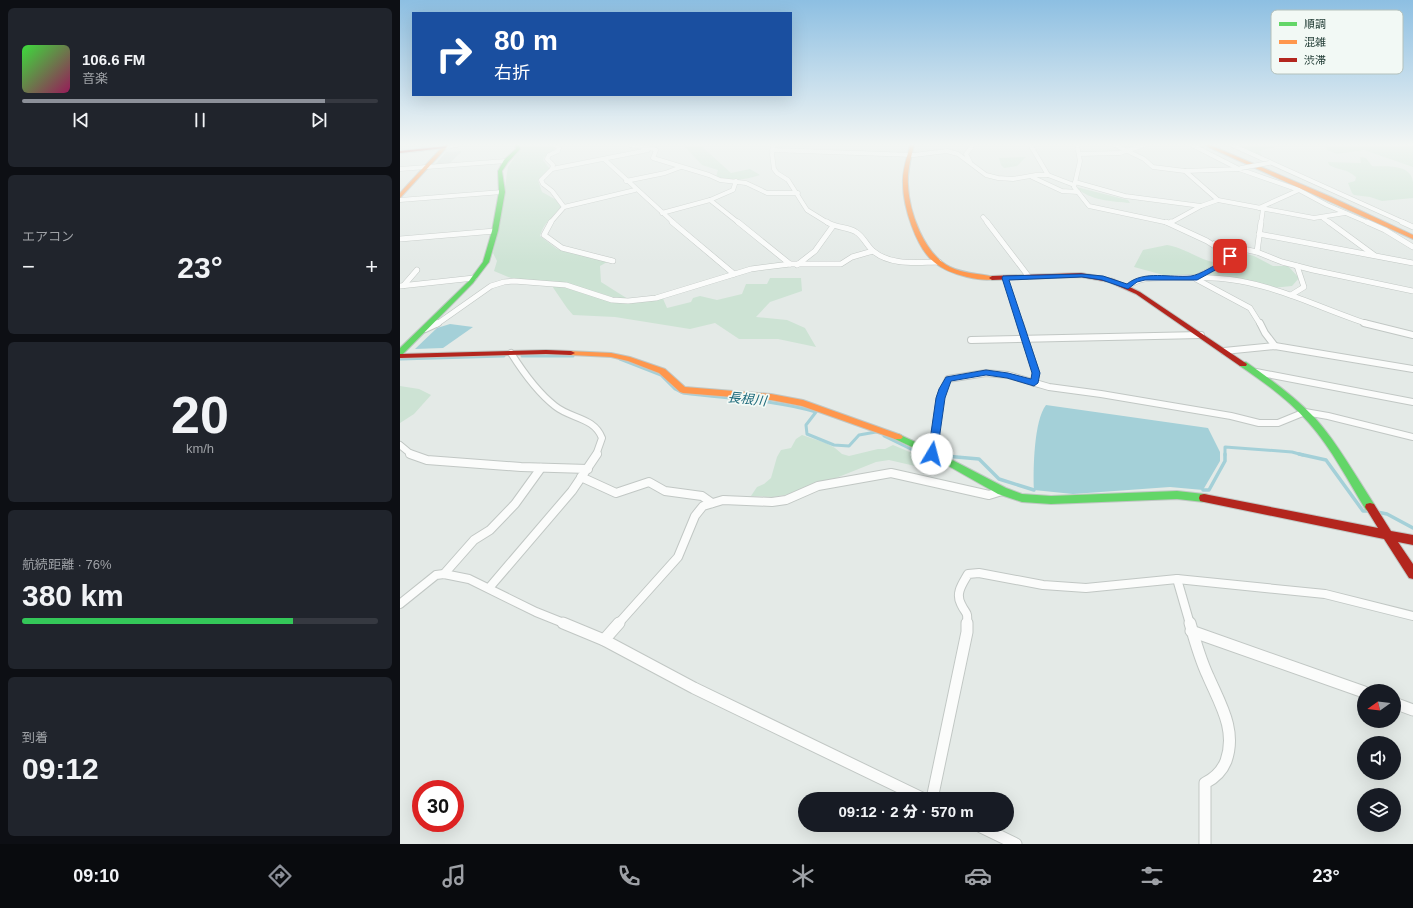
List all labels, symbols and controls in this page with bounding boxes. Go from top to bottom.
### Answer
legend [1271,10,1403,74]
text: 順調 [1304,18,1326,30]
text: 80 m [494,25,558,56]
icon: right [428,28,480,80]
text: 混雑 [1304,36,1326,48]
text: 106.6 FM [82,51,145,68]
text: 渋滞 [1304,54,1326,66]
text: 右折 [494,63,530,83]
text: 音楽 [82,71,108,86]
icon: previous [70,109,92,131]
icon: pause [189,109,211,131]
icon: next [308,109,330,131]
text: エアコン [22,229,74,244]
pin [1213,239,1247,273]
icon: arrive [1219,245,1241,267]
text: 23° [177,251,223,284]
text: − [22,254,35,279]
text: + [365,254,378,279]
text: 20 [171,386,229,444]
water label: 長根川 [727,390,769,409]
position arrow [911,433,953,475]
text: km/h [186,441,214,456]
text: 航続距離 · 76% [22,557,112,572]
text: 380 km [22,579,124,612]
north arrow [1357,684,1401,728]
map controls [1357,684,1401,832]
text: 到着 [22,730,48,745]
button: sound [1357,736,1401,780]
text: 09:12 [22,752,99,785]
speed limit sign: 30 [412,780,464,832]
button: layers [1357,788,1401,832]
text: 09:12 · 2 分 · 570 m [838,803,974,820]
icon: directions [266,862,294,890]
icon: music [440,862,468,890]
icon: phone [615,862,643,890]
icon: climate [789,862,817,890]
icon: car [964,862,992,890]
icon: filters [1138,862,1166,890]
text: 09:10 [73,866,119,886]
text: 23° [1312,866,1340,886]

